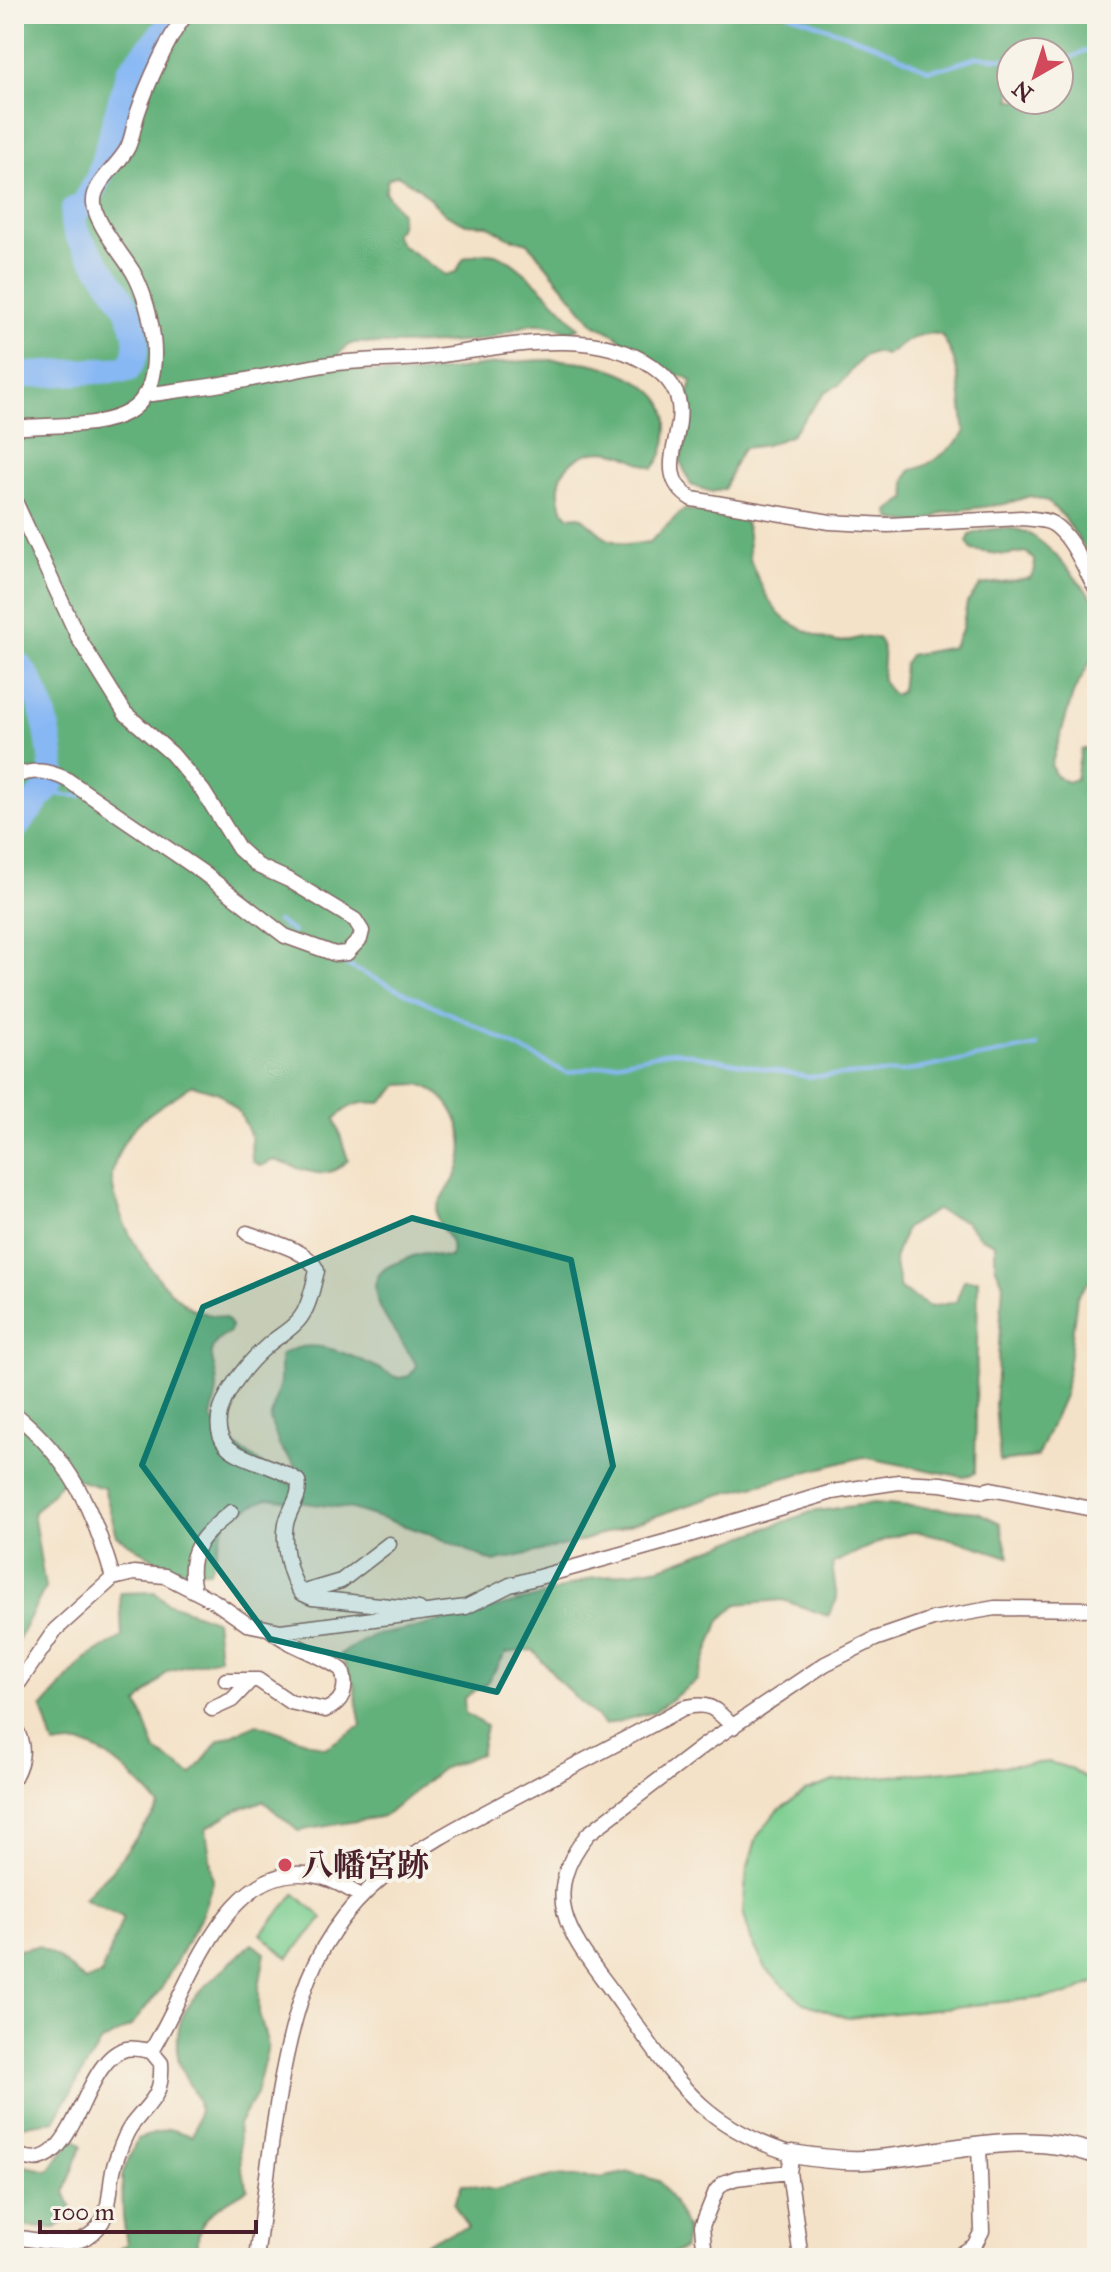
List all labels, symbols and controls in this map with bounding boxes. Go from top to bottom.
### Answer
north arrow [995,36,1075,116]
text: N [1007,75,1038,108]
place label: 八幡宮跡 [301,1846,429,1885]
marker: 八幡宮跡 [276,1856,294,1874]
scale bar [40,2184,256,2234]
text: 100 m [52,2197,115,2227]

